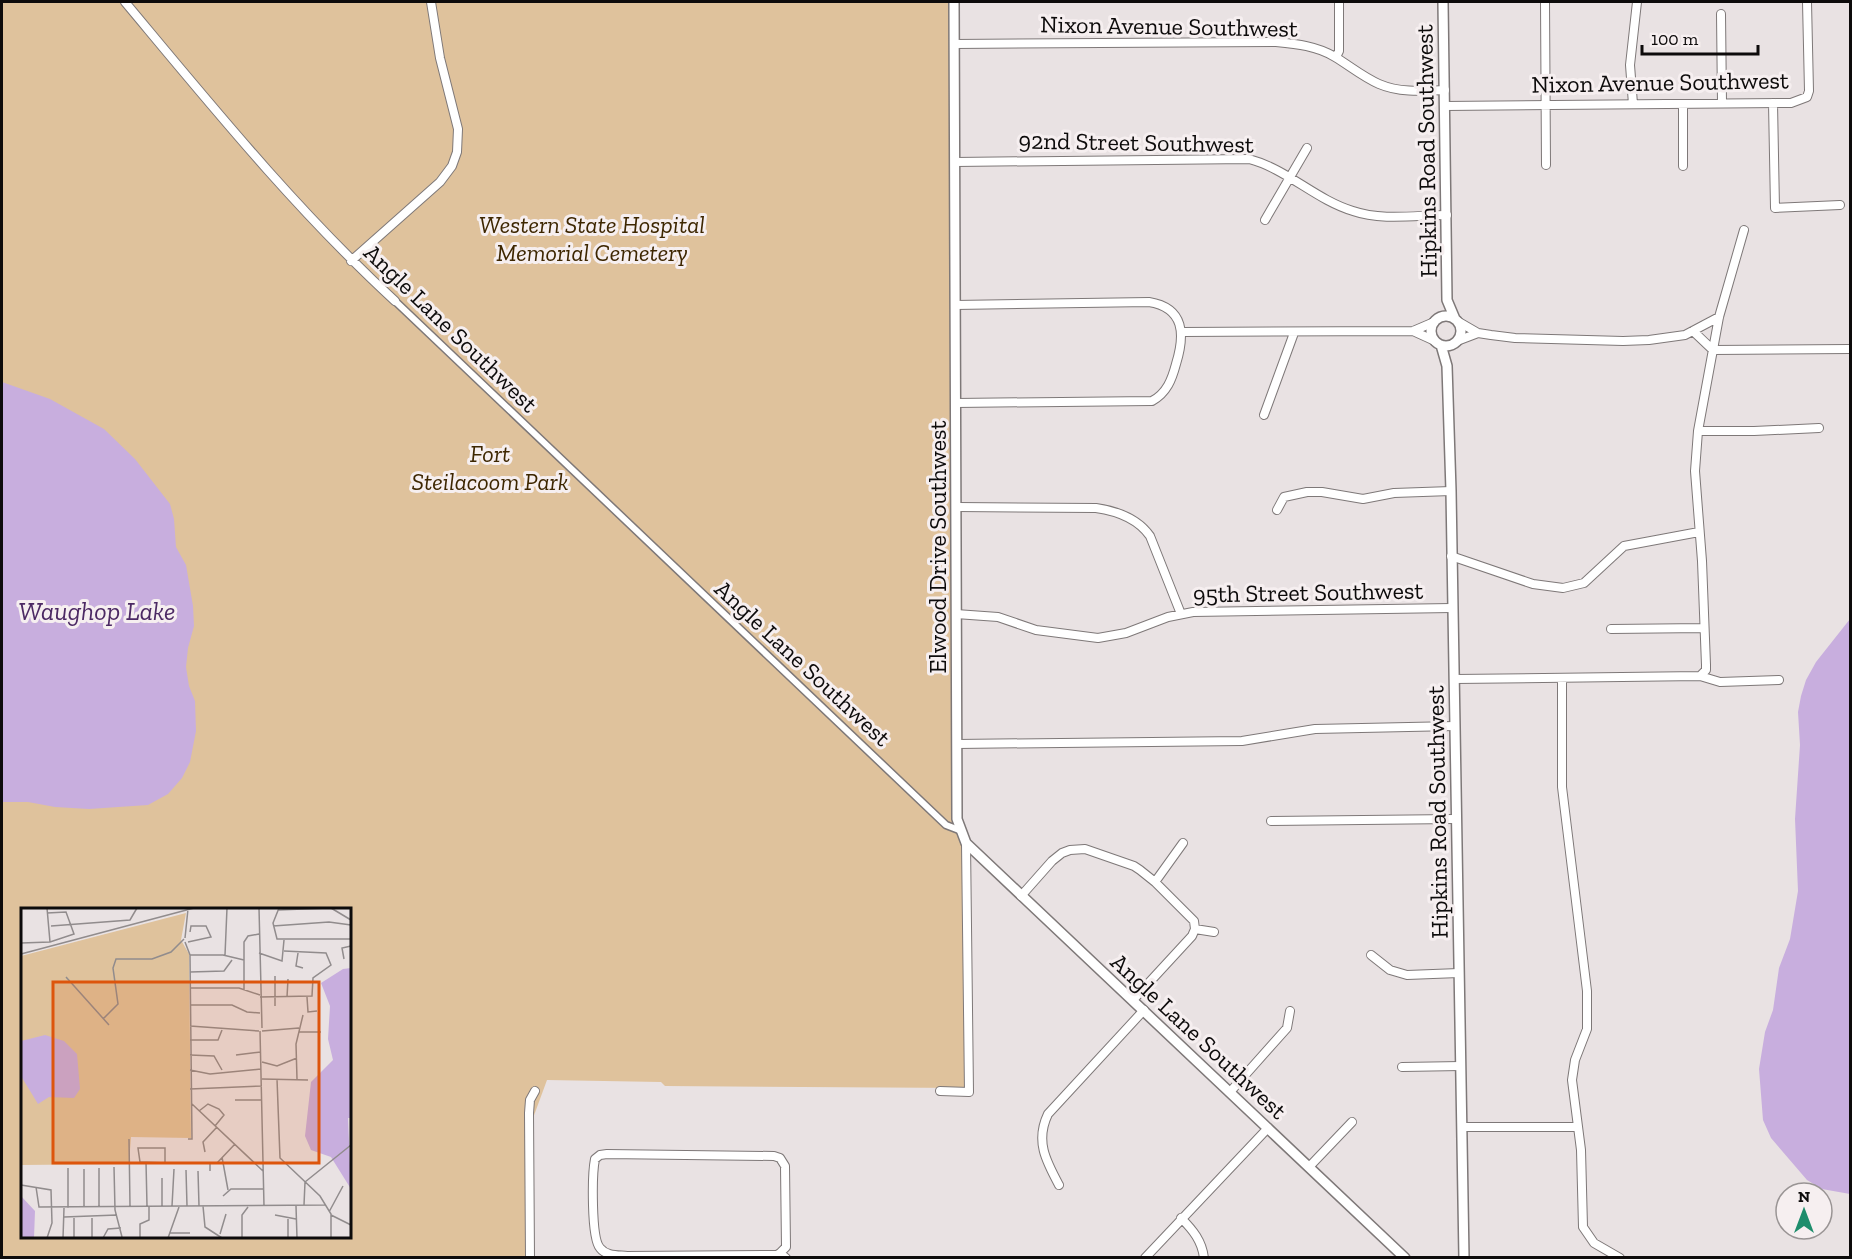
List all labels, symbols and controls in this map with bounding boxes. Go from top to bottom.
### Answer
street label: Nixon Avenue Southwest [1040,9,1298,43]
scale bar [1642,18,1758,56]
street label: Hipkins Road Southwest [1409,24,1443,278]
text: 100 m [1651,28,1699,50]
street label: Nixon Avenue Southwest [1531,65,1789,99]
street label: 92nd Street Southwest [1018,125,1254,159]
park label: Western State Hospital Memorial Cemetery [479,210,705,267]
street label: Angle Lane Southwest [358,238,544,418]
street label: Elwood Drive Southwest [923,421,952,673]
park label: Fort Steilacoom Park [412,439,569,496]
street label: Angle Lane Southwest [709,574,897,752]
street label: 95th Street Southwest [1192,575,1424,609]
water label: Waughop Lake [19,595,175,627]
street label: Hipkins Road Southwest [1420,685,1454,939]
inset map [21,908,351,1238]
street label: Angle Lane Southwest [1105,947,1293,1125]
north arrow [1774,1181,1834,1241]
text: N [1798,1187,1810,1206]

